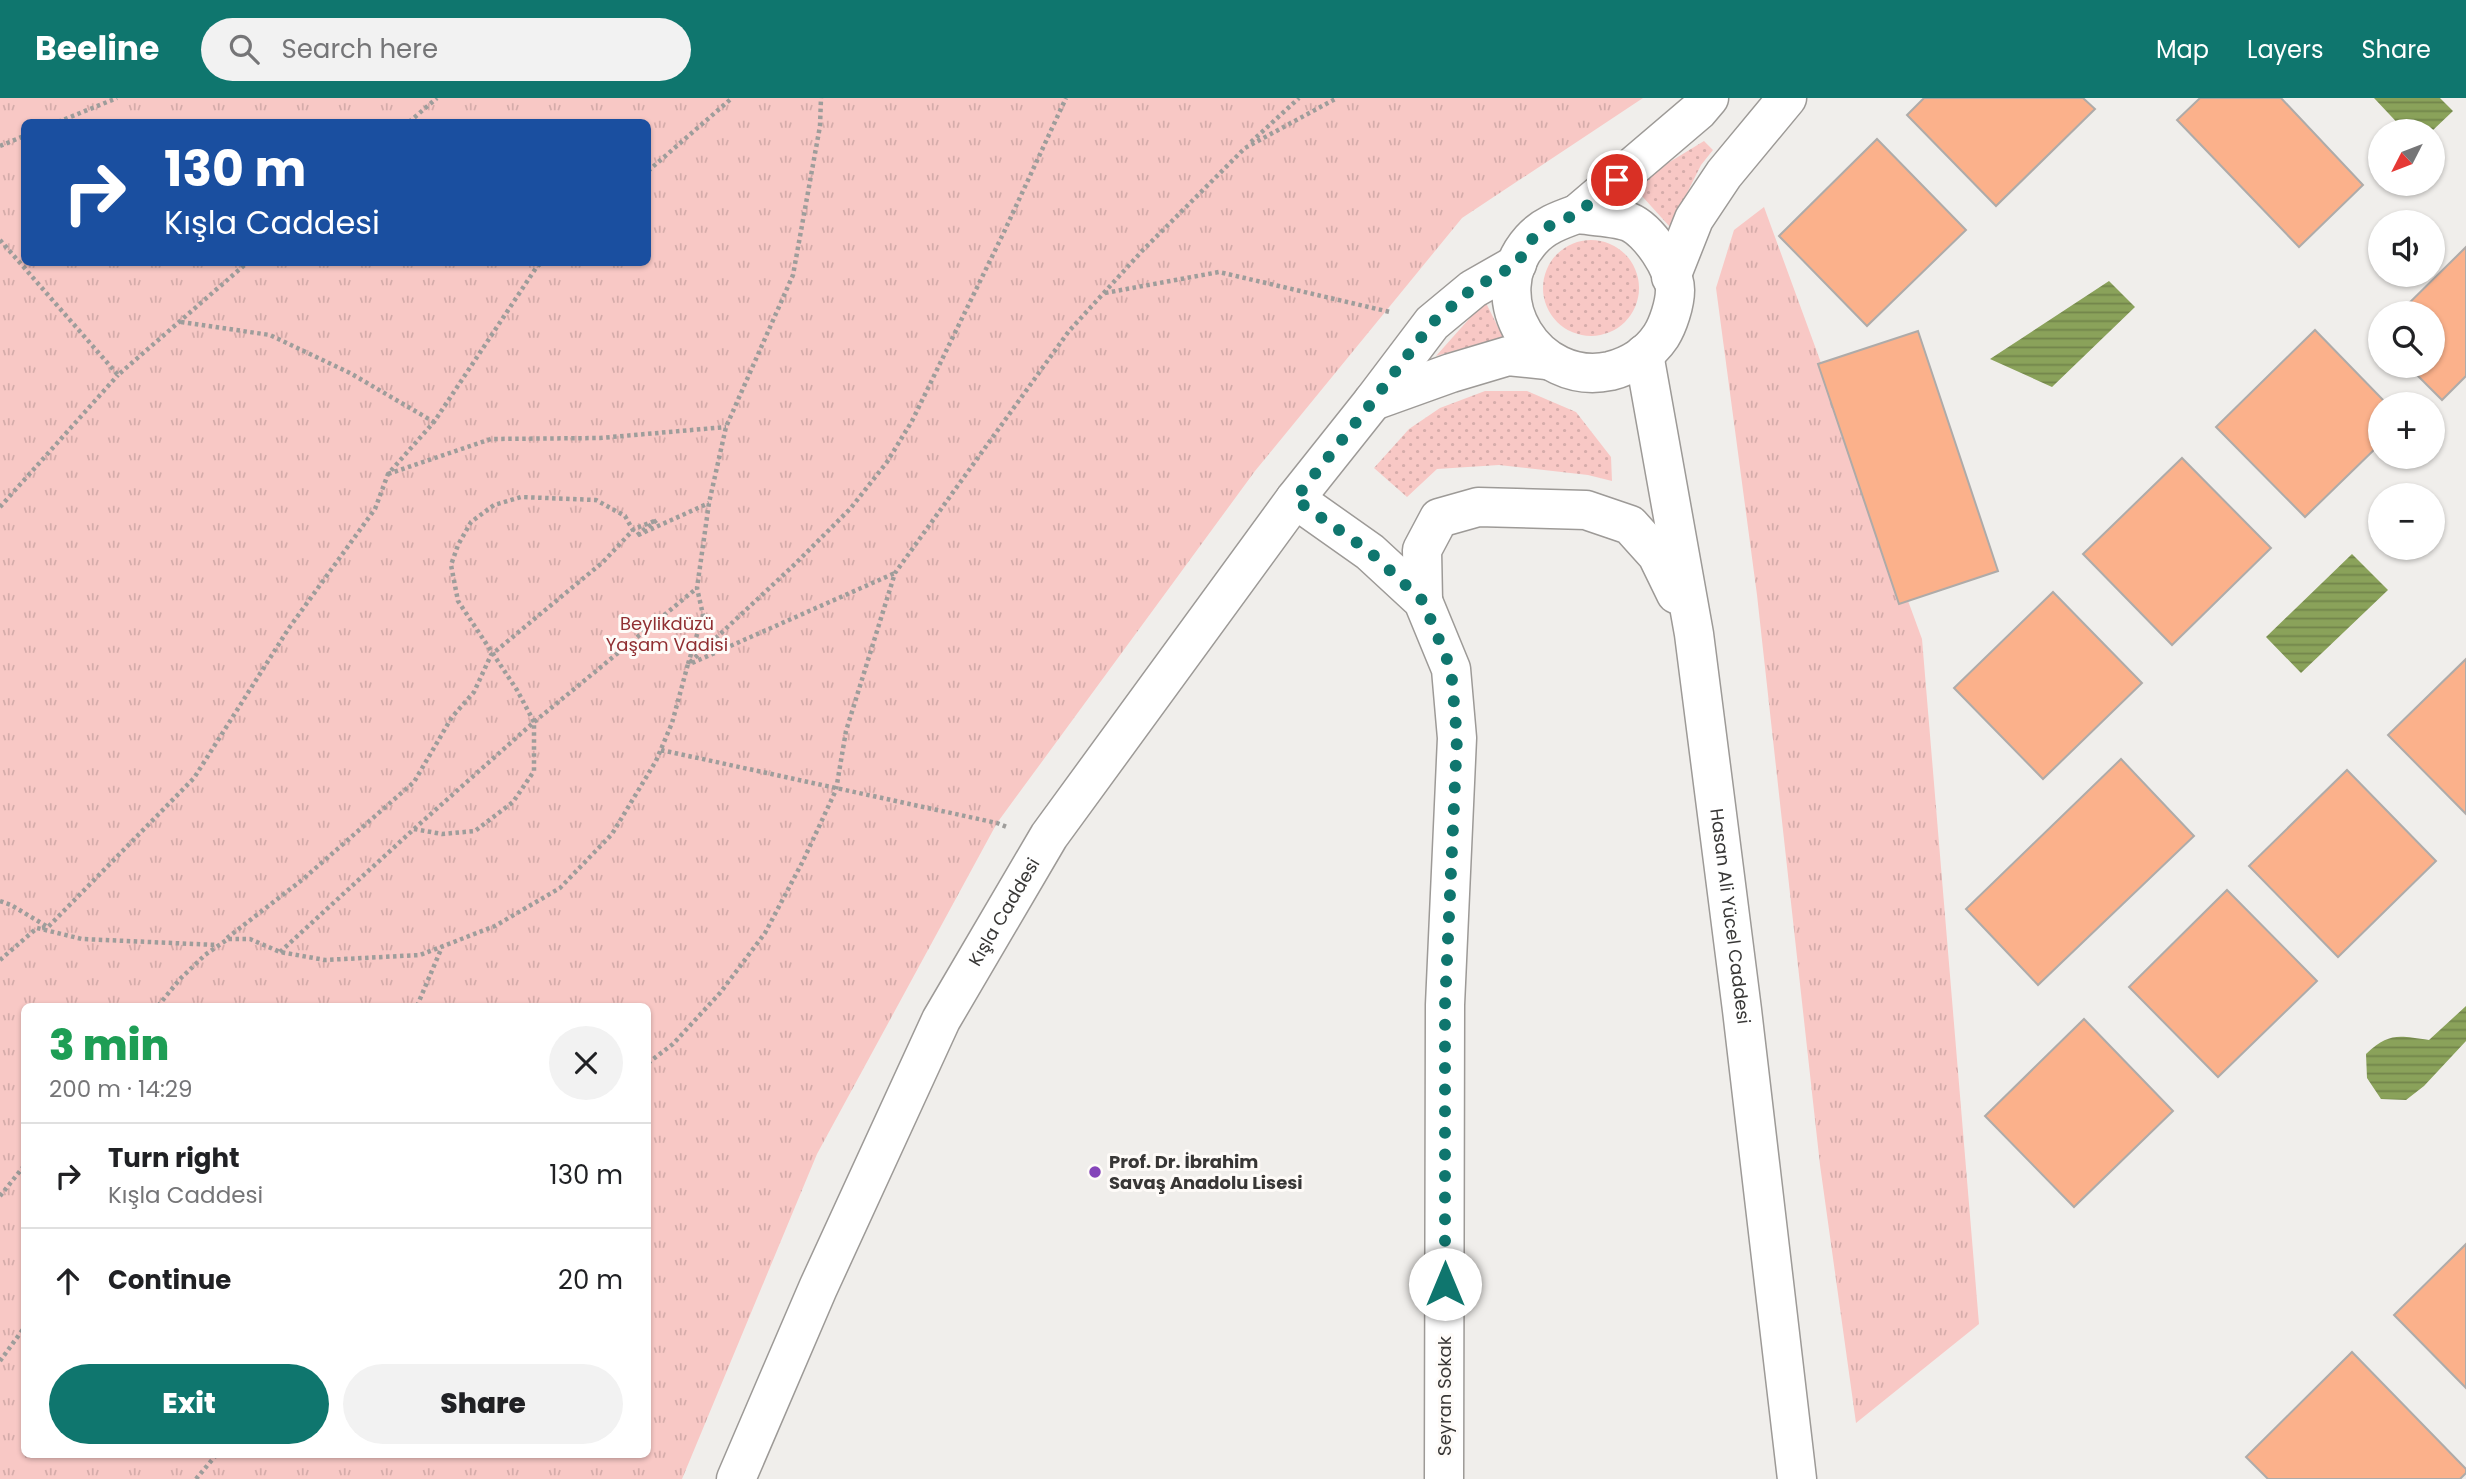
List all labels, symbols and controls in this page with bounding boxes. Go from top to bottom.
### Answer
search box [201,18,691,81]
text: Beeline [35,25,159,72]
icon: search [225,30,263,68]
text: Search here [281,31,438,67]
text: Map [2156,33,2209,66]
text: Layers [2247,33,2323,66]
text: Share [2361,33,2431,66]
north arrow [2368,119,2445,196]
map controls [2368,119,2445,560]
text: 130 m [164,135,306,203]
icon: right [49,147,140,238]
pin [1587,150,1647,210]
icon: arrive [1598,161,1636,199]
text: Kışla Caddesi [164,200,380,245]
button: sound [2368,210,2445,287]
button: search [2368,301,2445,378]
button: + [2368,392,2445,469]
button: − [2368,483,2445,560]
park label: Beylikdüzü Yaşam Vadisi [606,611,728,657]
street label: Hasan Ali Yücel Caddesi [1704,807,1757,1025]
street label: Kışla Caddesi [962,853,1046,970]
text: 3 min [49,1016,169,1075]
button: close [549,1026,623,1100]
text: 200 m · 14:29 [49,1073,193,1105]
text: Turn right [108,1140,240,1176]
place label: Prof. Dr. İbrahim Savaş Anadolu Lisesi [1109,1149,1303,1195]
icon: right [49,1157,87,1195]
text: 130 m [549,1157,623,1193]
marker: Prof. Dr. İbrahim Savaş Anadolu Lisesi [1087,1164,1103,1180]
text: Kışla Caddesi [108,1179,263,1211]
position arrow [1408,1247,1482,1321]
icon: ahead [49,1262,87,1300]
text: Continue [108,1262,231,1298]
text: 20 m [558,1262,623,1298]
street label: Seyran Sokak [1432,1335,1457,1456]
button: Exit [49,1364,329,1444]
button: Share [343,1364,623,1444]

